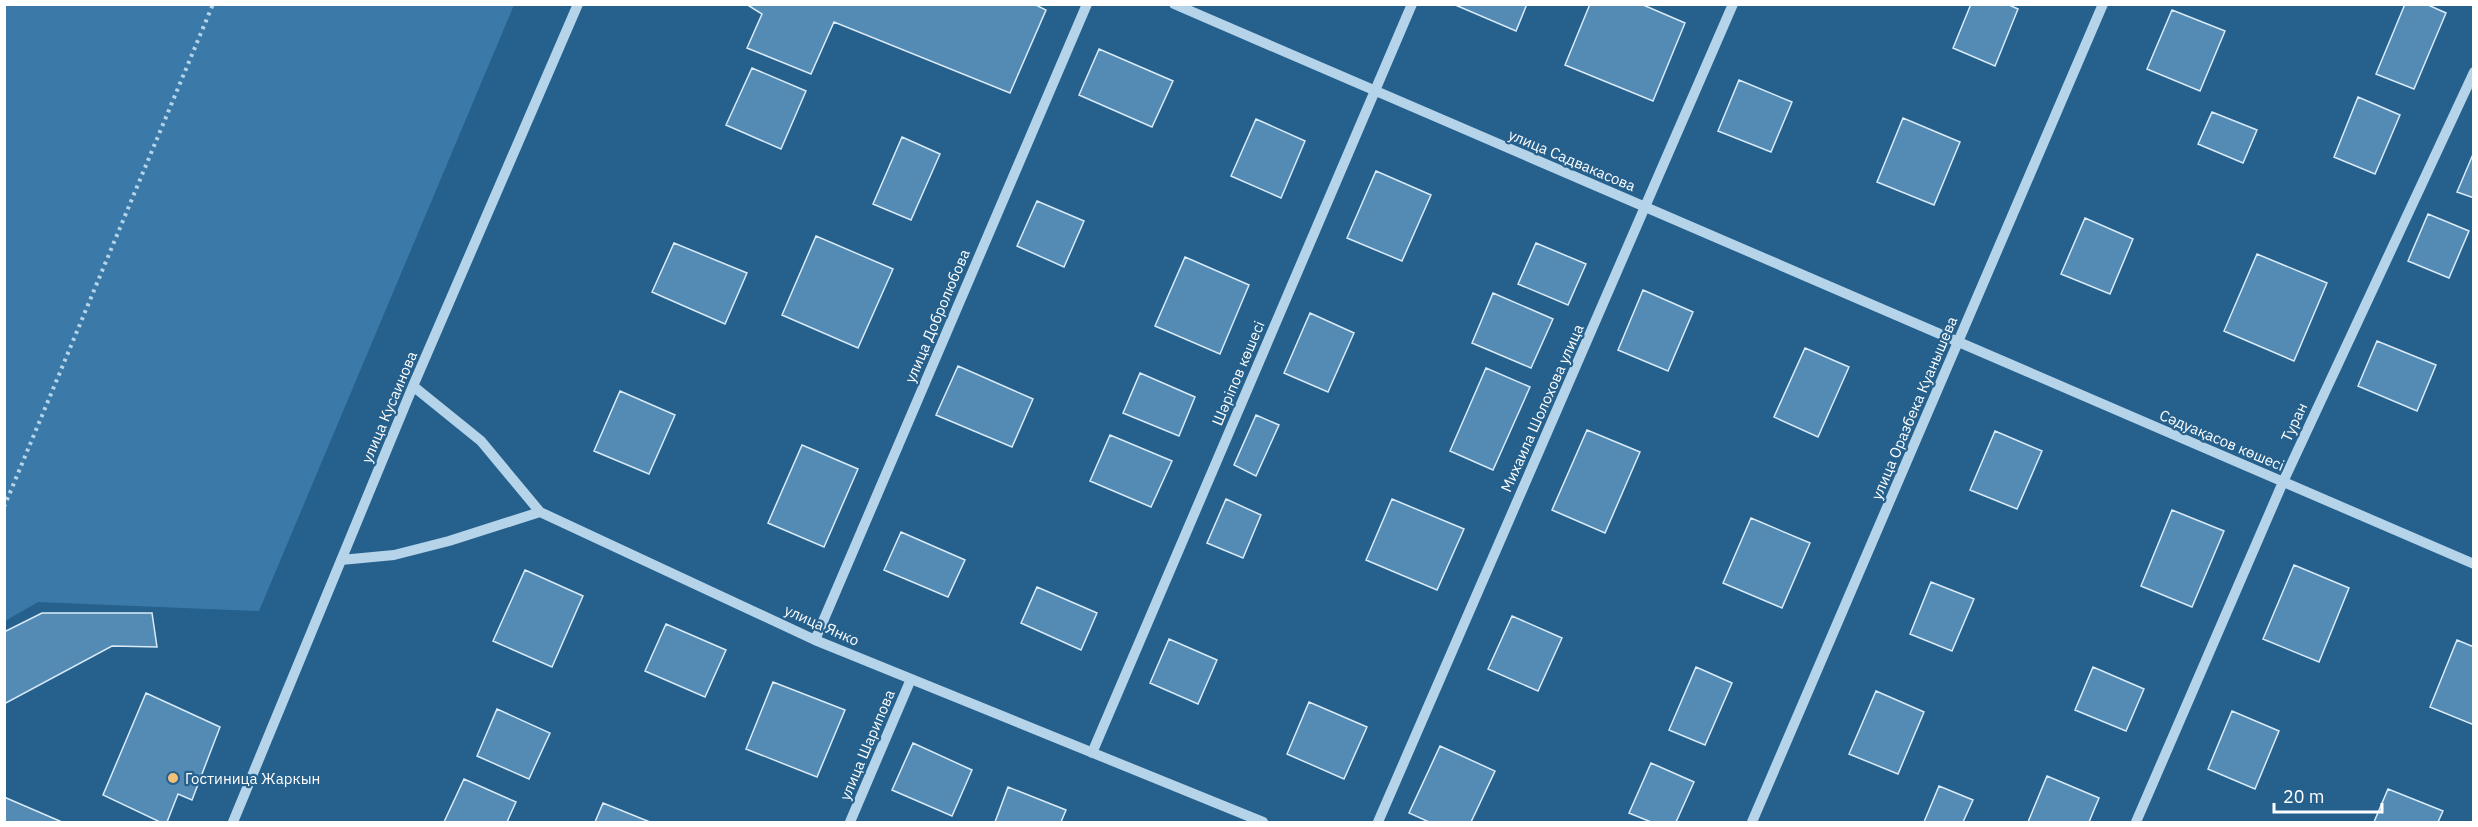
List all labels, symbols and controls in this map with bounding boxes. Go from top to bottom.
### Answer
street label: улица Садвакасова [1506,125,1638,195]
street label: улица Добролюбова [900,246,974,386]
street label: улица Оразбека Куанышева [1867,313,1961,503]
street label: Шәріпов көшесі [1207,318,1269,428]
street label: Михаила Шолохова улица [1496,321,1588,495]
street label: улица Кусаинова [357,348,421,466]
street label: Туран [2277,399,2311,445]
street label: Сәдуақасов көшесі [2157,405,2287,475]
street label: улица Янко [782,600,862,650]
street label: улица Шарипова [835,687,899,803]
place label: Гостиница Жаркын [185,769,320,788]
marker: Гостиница Жаркын [166,771,180,785]
scale bar [2274,776,2382,814]
text: 20 m [2283,785,2325,808]

